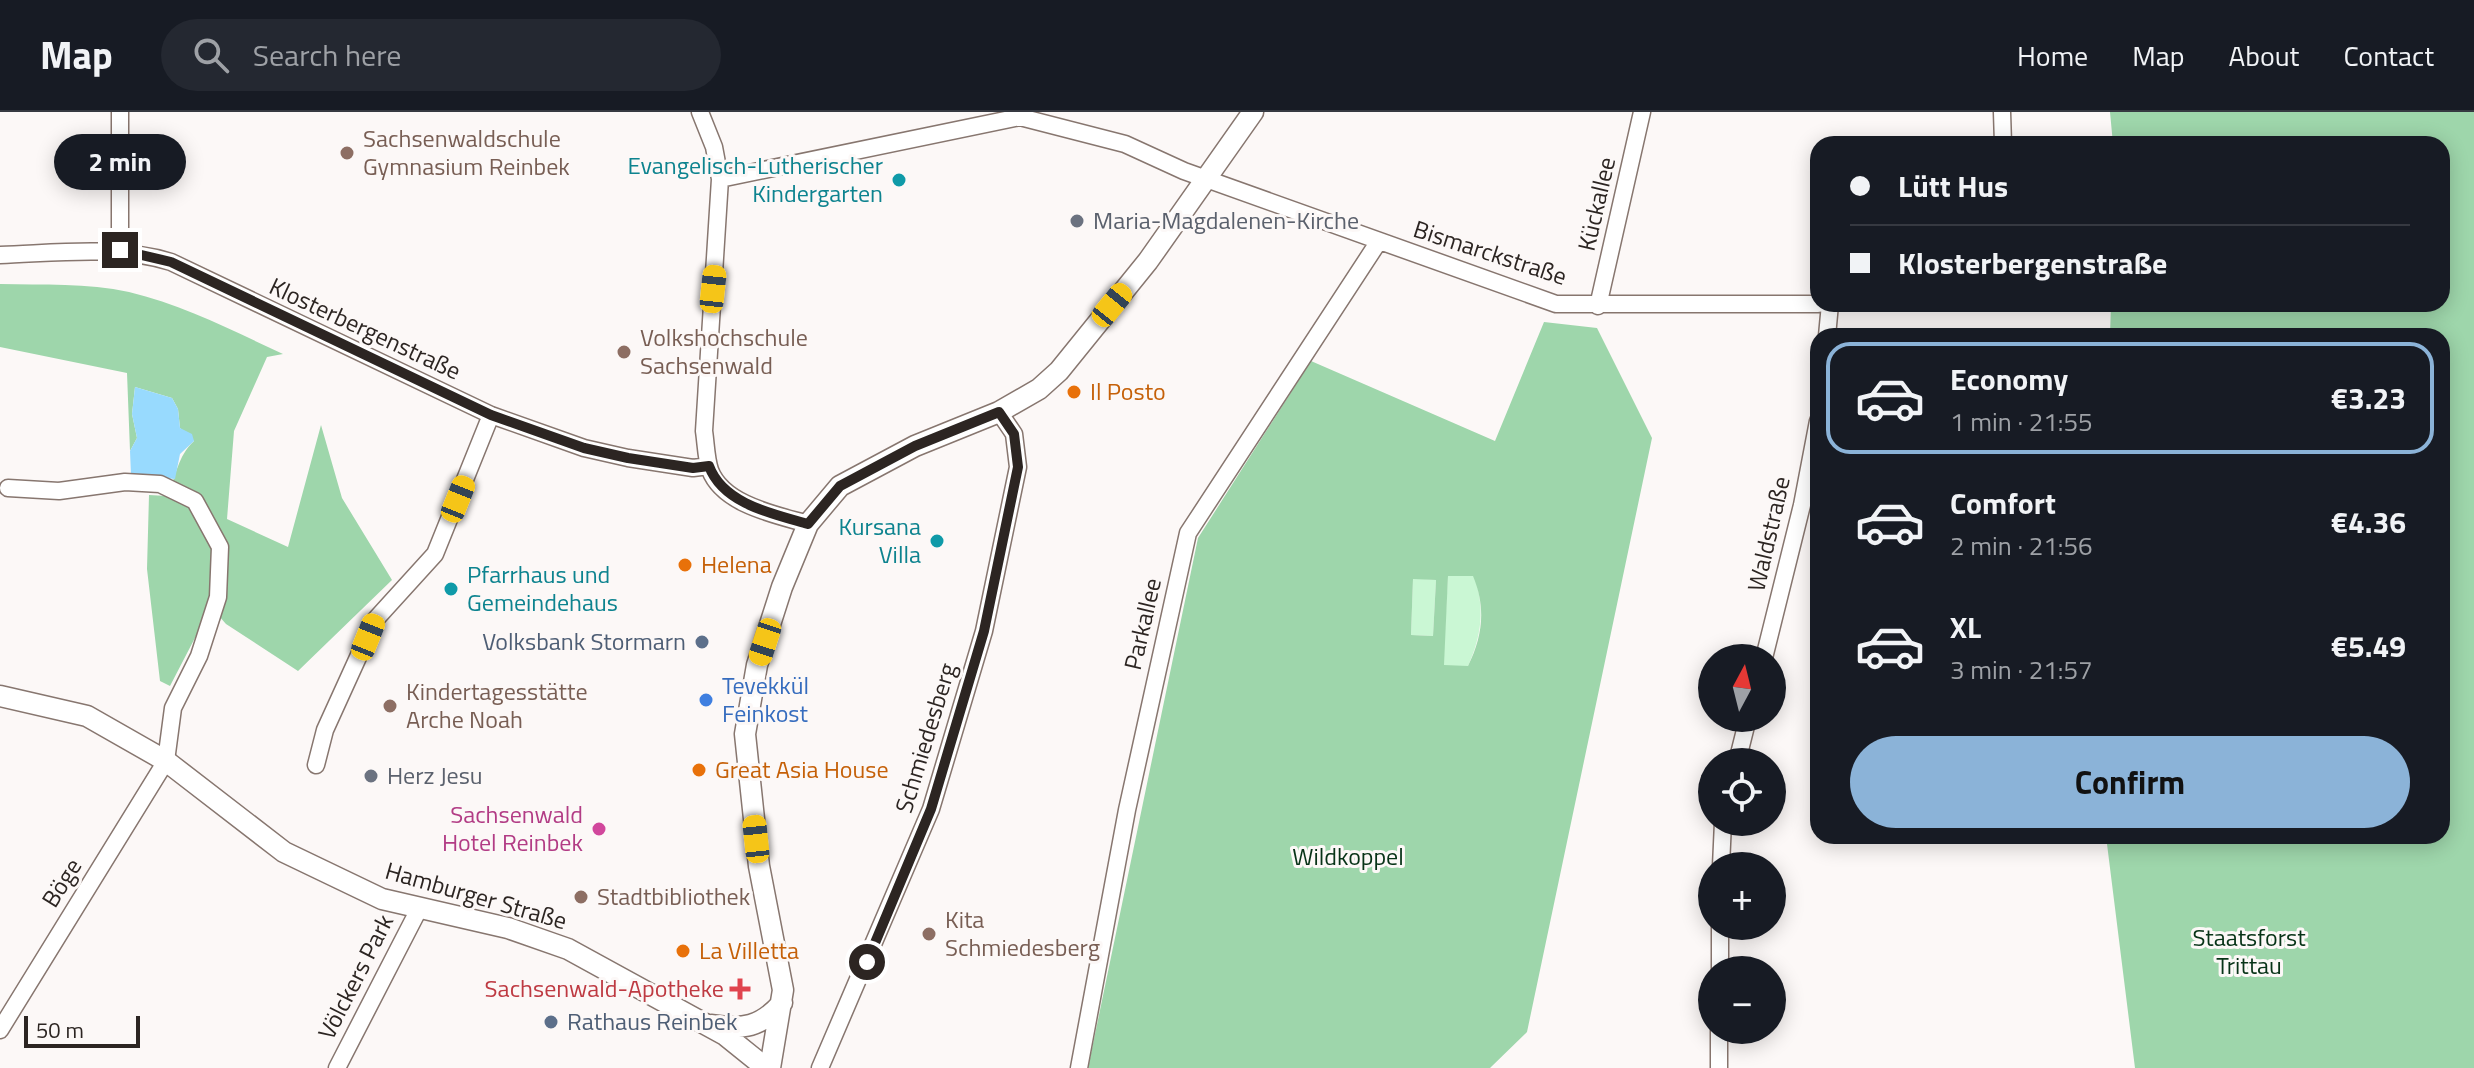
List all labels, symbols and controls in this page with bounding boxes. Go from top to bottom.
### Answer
search box [161,19,721,91]
text: Map [40,26,113,84]
text: Search here [253,32,402,78]
icon: search [189,33,233,77]
text: Home [2017,34,2088,77]
text: Map [2132,34,2185,77]
text: About [2229,34,2299,77]
text: Contact [2343,34,2434,77]
place label: Sachsenwaldschule Gymnasium Reinbek [363,120,570,184]
callout: 2 min [54,134,186,190]
text: 2 min [88,142,152,181]
marker: Sachsenwaldschule Gymnasium Reinbek [338,144,356,162]
place label: Evangelisch-Lutherischer Kindergarten [627,147,883,211]
street label: Kückallee [1568,153,1624,254]
text: Lütt Hus [1898,163,2008,209]
marker: Evangelisch-Lutherischer Kindergarten [890,171,908,189]
place label: Maria-Magdalenen-Kirche [1093,202,1359,238]
street label: Bismarckstraße [1409,210,1572,294]
marker: Maria-Magdalenen-Kirche [1068,212,1086,230]
route end [102,232,138,268]
text: Klosterbergenstraße [1898,240,2167,286]
car [699,264,727,314]
street label: Klosterbergenstraße [264,268,467,388]
car [1088,279,1136,331]
place label: Volkshochschule Sachsenwald [640,319,808,383]
marker: Volkshochschule Sachsenwald [615,343,633,361]
text: Economy [1950,356,2068,402]
icon: car [1854,362,1926,434]
place label: Il Posto [1090,373,1166,409]
text: €3.23 [2331,375,2406,421]
marker: Il Posto [1065,383,1083,401]
text: 1 min · 21:55 [1950,402,2093,441]
car [438,472,478,526]
street label: Waldstraße [1737,473,1799,595]
text: Comfort [1950,480,2056,526]
icon: car [1854,486,1926,558]
text: €4.36 [2331,499,2406,545]
place label: Kursana Villa [839,508,921,572]
text: 2 min · 21:56 [1950,526,2093,565]
marker: Kursana Villa [928,532,946,550]
place label: Helena [701,546,772,582]
place label: Pfarrhaus und Gemeindehaus [467,556,618,620]
marker: Helena [676,556,694,574]
street label: Parkallee [1114,574,1170,673]
marker: Pfarrhaus und Gemeindehaus [442,580,460,598]
text: XL [1950,604,1981,650]
car [348,610,388,664]
icon: car [1854,610,1926,682]
car [746,615,784,669]
place label: Volksbank Stormarn [482,623,686,659]
text: €5.49 [2331,623,2406,669]
marker: Volksbank Stormarn [693,633,711,651]
north arrow [1698,644,1786,732]
map controls [1698,644,1786,1044]
text: 3 min · 21:57 [1950,650,2093,689]
street label: Schmiedesberg [885,658,965,817]
place label: Tevekkül Feinkost [722,667,809,731]
place label: Kindertagesstätte Arche Noah [406,673,588,737]
marker: Tevekkül Feinkost [697,691,715,709]
marker: Kindertagesstätte Arche Noah [381,697,399,715]
button: Confirm [1850,736,2410,828]
button: locate [1698,748,1786,836]
place label: Great Asia House [715,751,889,787]
place label: Herz Jesu [387,757,483,793]
marker: Great Asia House [690,761,708,779]
marker: Herz Jesu [362,767,380,785]
place label: Sachsenwald Hotel Reinbek [442,796,583,860]
car [742,814,770,864]
marker: Sachsenwald Hotel Reinbek [590,820,608,838]
park label: Wildkoppel [1292,838,1404,874]
street label: Böge [32,851,90,914]
street label: Hamburger Straße [381,852,571,938]
button: + [1698,852,1786,940]
place label: Stadtbibliothek [597,878,751,914]
marker: Stadtbibliothek [572,888,590,906]
place label: Kita Schmiedesberg [945,901,1100,965]
street label: Völckers Park [308,907,402,1045]
park label: Staatsforst Trittau [2192,919,2306,983]
marker: Kita Schmiedesberg [920,925,938,943]
place label: La Villetta [699,932,799,968]
marker: La Villetta [674,942,692,960]
route start [849,944,885,980]
button: − [1698,956,1786,1044]
place label: Sachsenwald-Apotheke [485,970,724,1006]
marker: Sachsenwald-Apotheke [731,980,749,998]
place label: Rathaus Reinbek [567,1003,738,1039]
scale bar [24,1012,140,1048]
text: 50 m [36,1013,84,1047]
marker: Rathaus Reinbek [542,1013,560,1031]

